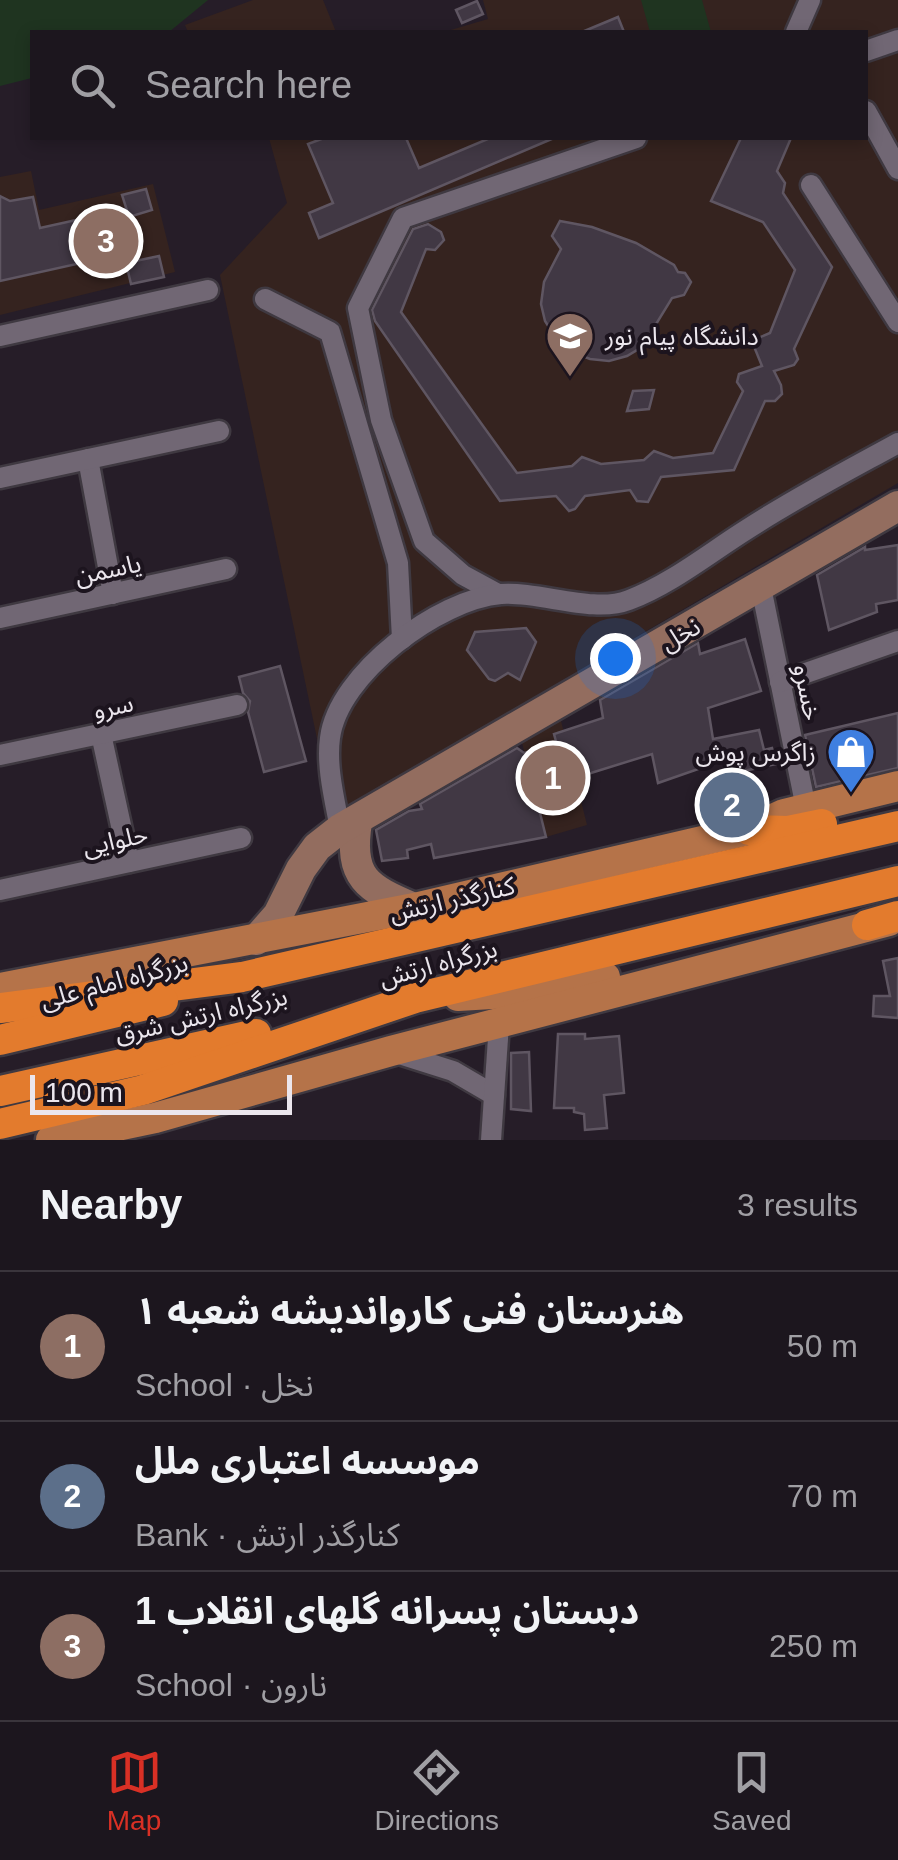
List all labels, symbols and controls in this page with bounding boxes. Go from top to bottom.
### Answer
search box [30,30,868,140]
icon: search [65,58,120,113]
text: Search here [145,64,352,106]
pin: 3 [74,204,138,278]
school or university icon: دانشگاه پیام نور [544,310,596,378]
place label: دانشگاه پیام نور [604,322,759,356]
street label: یاسمن [72,548,144,591]
street label: نخل [655,612,705,657]
your location [590,633,641,684]
street label: خسرو [788,661,827,723]
street label: سرو [90,688,136,725]
shop icon: زاگرس پوش [825,726,877,794]
place label: زاگرس پوش [695,738,816,768]
pin: 1 [520,740,586,816]
pin: 2 [700,768,764,842]
street label: حلوایی [80,819,150,862]
street label: کنارگذر ارتش [387,871,518,928]
street label: بزرگراه ارتش [376,934,500,993]
street label: بزرگراه امام علی [37,948,192,1020]
street label: بزرگراه ارتش شرق [112,982,290,1049]
scale bar [30,1070,292,1114]
text: 100 m [45,1077,123,1108]
text: Nearby [40,1181,182,1228]
text: 3 results [737,1187,858,1223]
text: هنرستان فنی کارواندیشه شعبه ۱ [135,1290,684,1332]
text: 1 [64,1328,81,1364]
text: 50 m [787,1328,858,1364]
text: School · نخل [135,1367,314,1403]
text: موسسه اعتباری ملل [135,1440,480,1482]
text: 2 [64,1478,81,1514]
text: 70 m [787,1478,858,1514]
text: Bank · کنارگذر ارتش [135,1517,400,1553]
text: دبستان پسرانه گلهای انقلاب 1 [135,1590,639,1632]
text: 3 [64,1628,81,1664]
text: 250 m [769,1628,858,1664]
text: School · نارون [135,1667,327,1703]
tab: Map [107,1745,162,1837]
tab: Directions [375,1745,499,1837]
tab: Saved [712,1745,791,1837]

